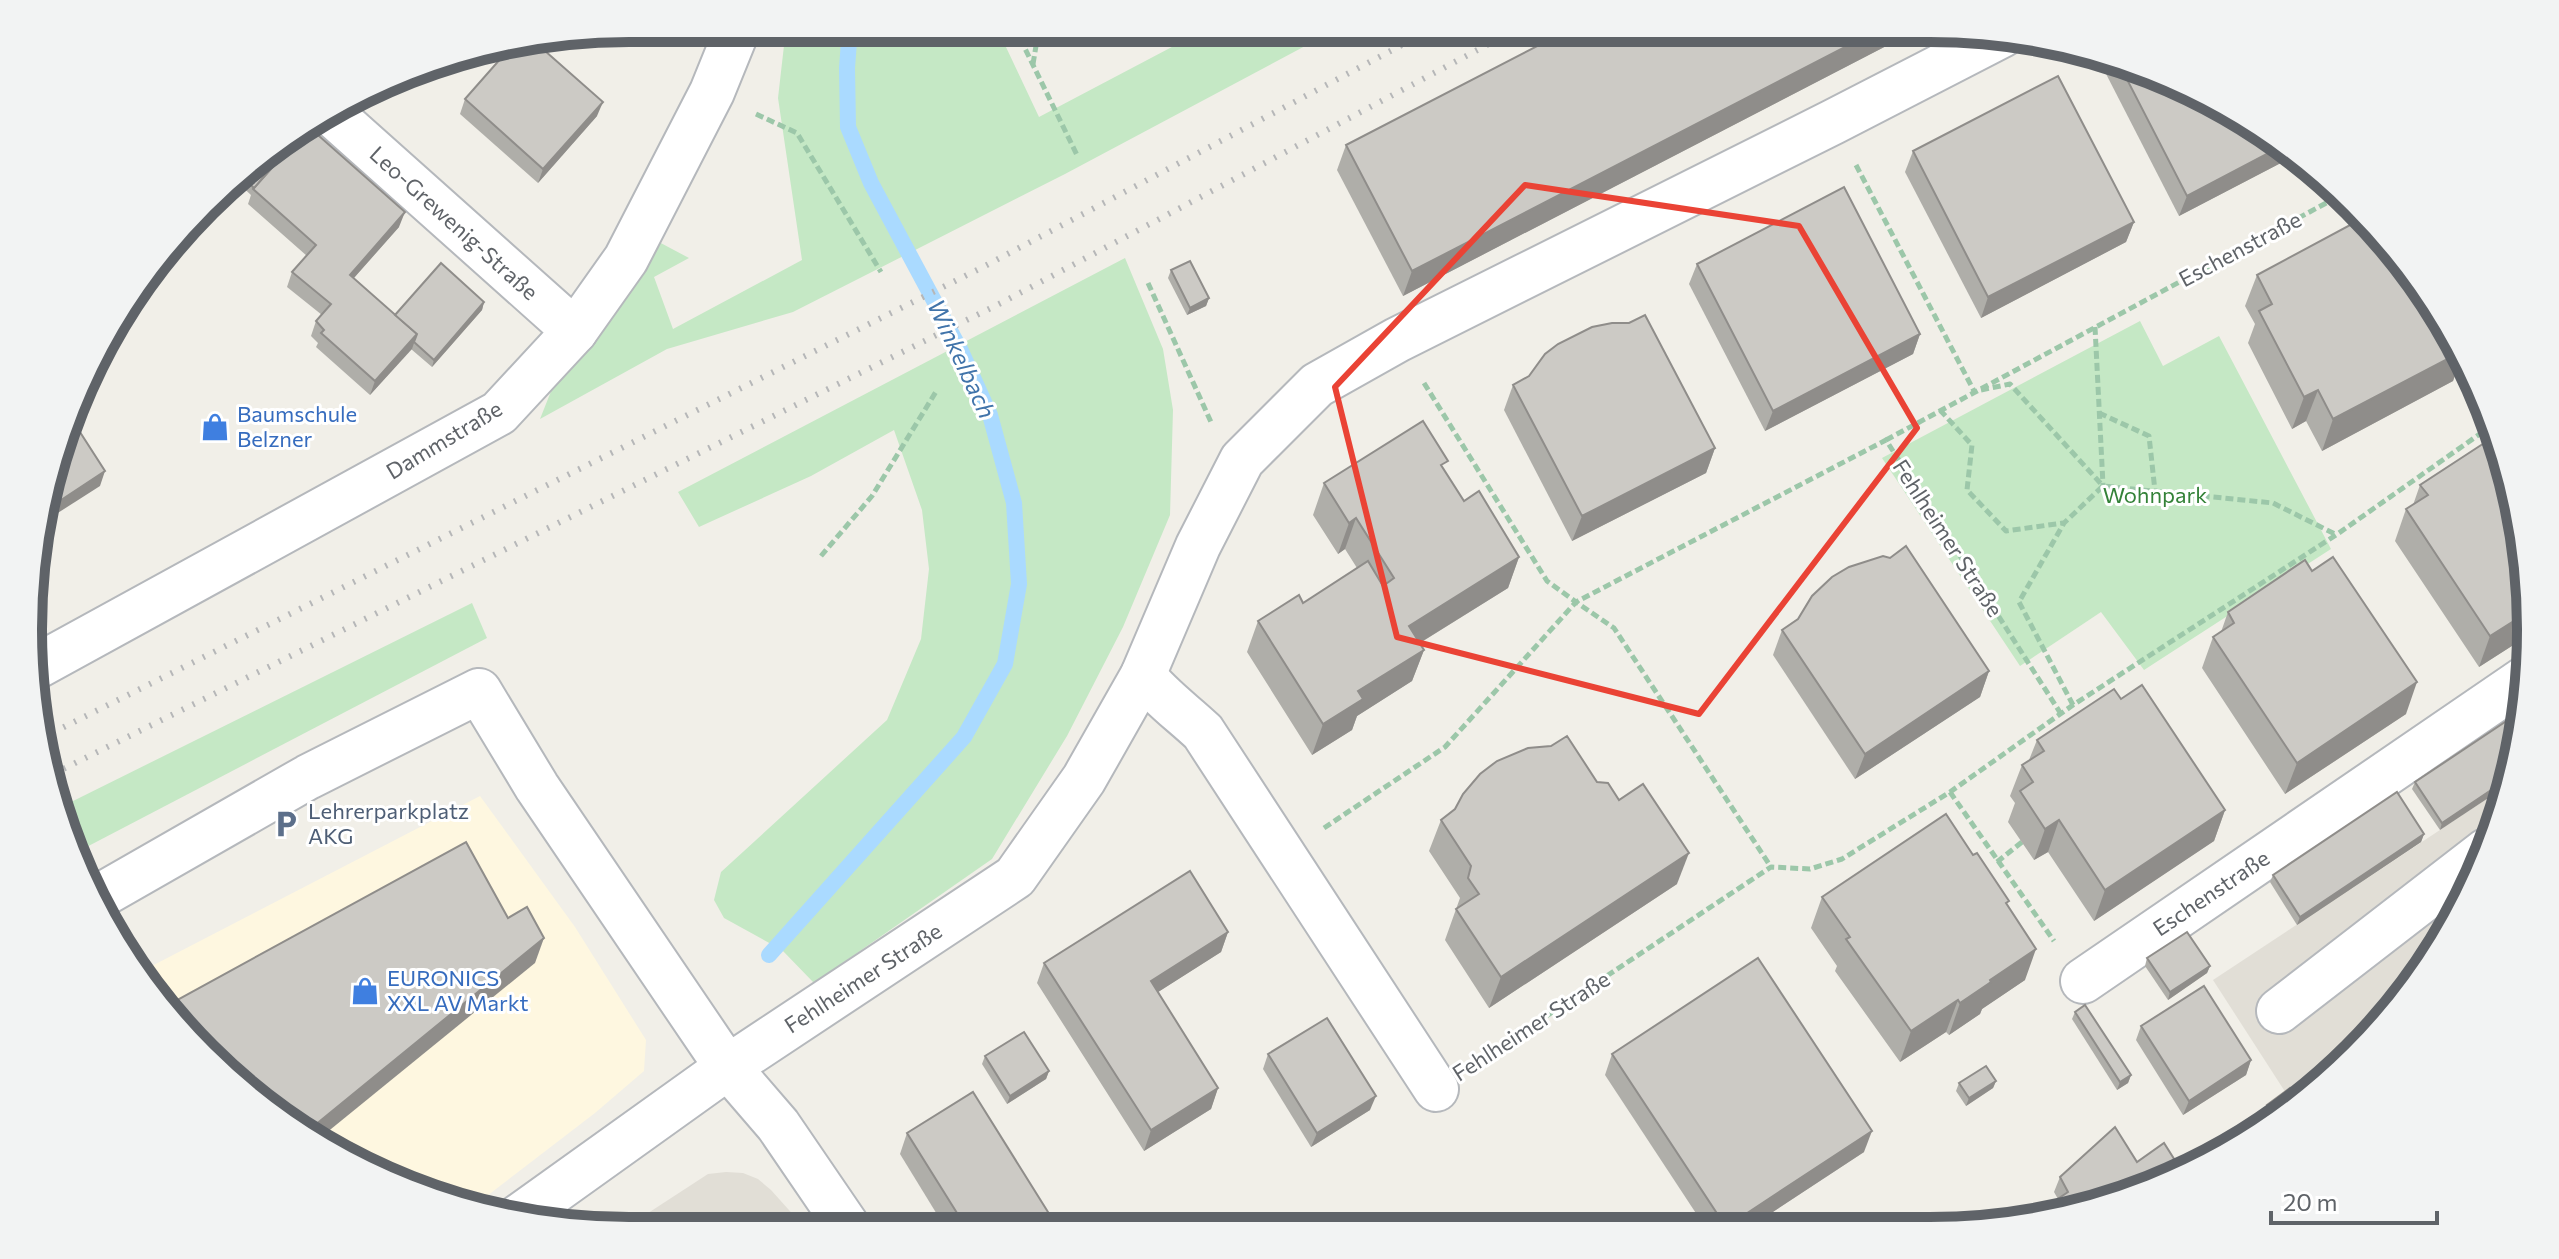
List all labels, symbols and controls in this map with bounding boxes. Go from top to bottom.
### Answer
street label: Leo-Grewenig-Straße [365,140,544,305]
street label: Eschenstraße [2174,205,2306,292]
water label: Winkelbach [922,294,1003,422]
street label: Dammstraße [381,394,506,485]
place label: Baumschule Belzner [237,400,357,452]
shop icon: Baumschule Belzner [200,412,230,442]
street label: Fehlheimer Straße [1887,454,2009,622]
park label: Wohnpark [2103,481,2207,508]
place label: Lehrerparkplatz AKG [308,797,469,849]
parking icon: Lehrerparkplatz AKG [271,809,301,839]
street label: Eschenstraße [2147,844,2274,941]
street label: Fehlheimer Straße [779,917,947,1039]
place label: EURONICS XXL AV Markt [387,964,529,1016]
street label: Fehlheimer Straße [1447,965,1615,1087]
shop icon: EURONICS XXL AV Markt [350,976,380,1006]
scale bar [2271,1175,2437,1225]
text: 20 m [2283,1187,2337,1216]

